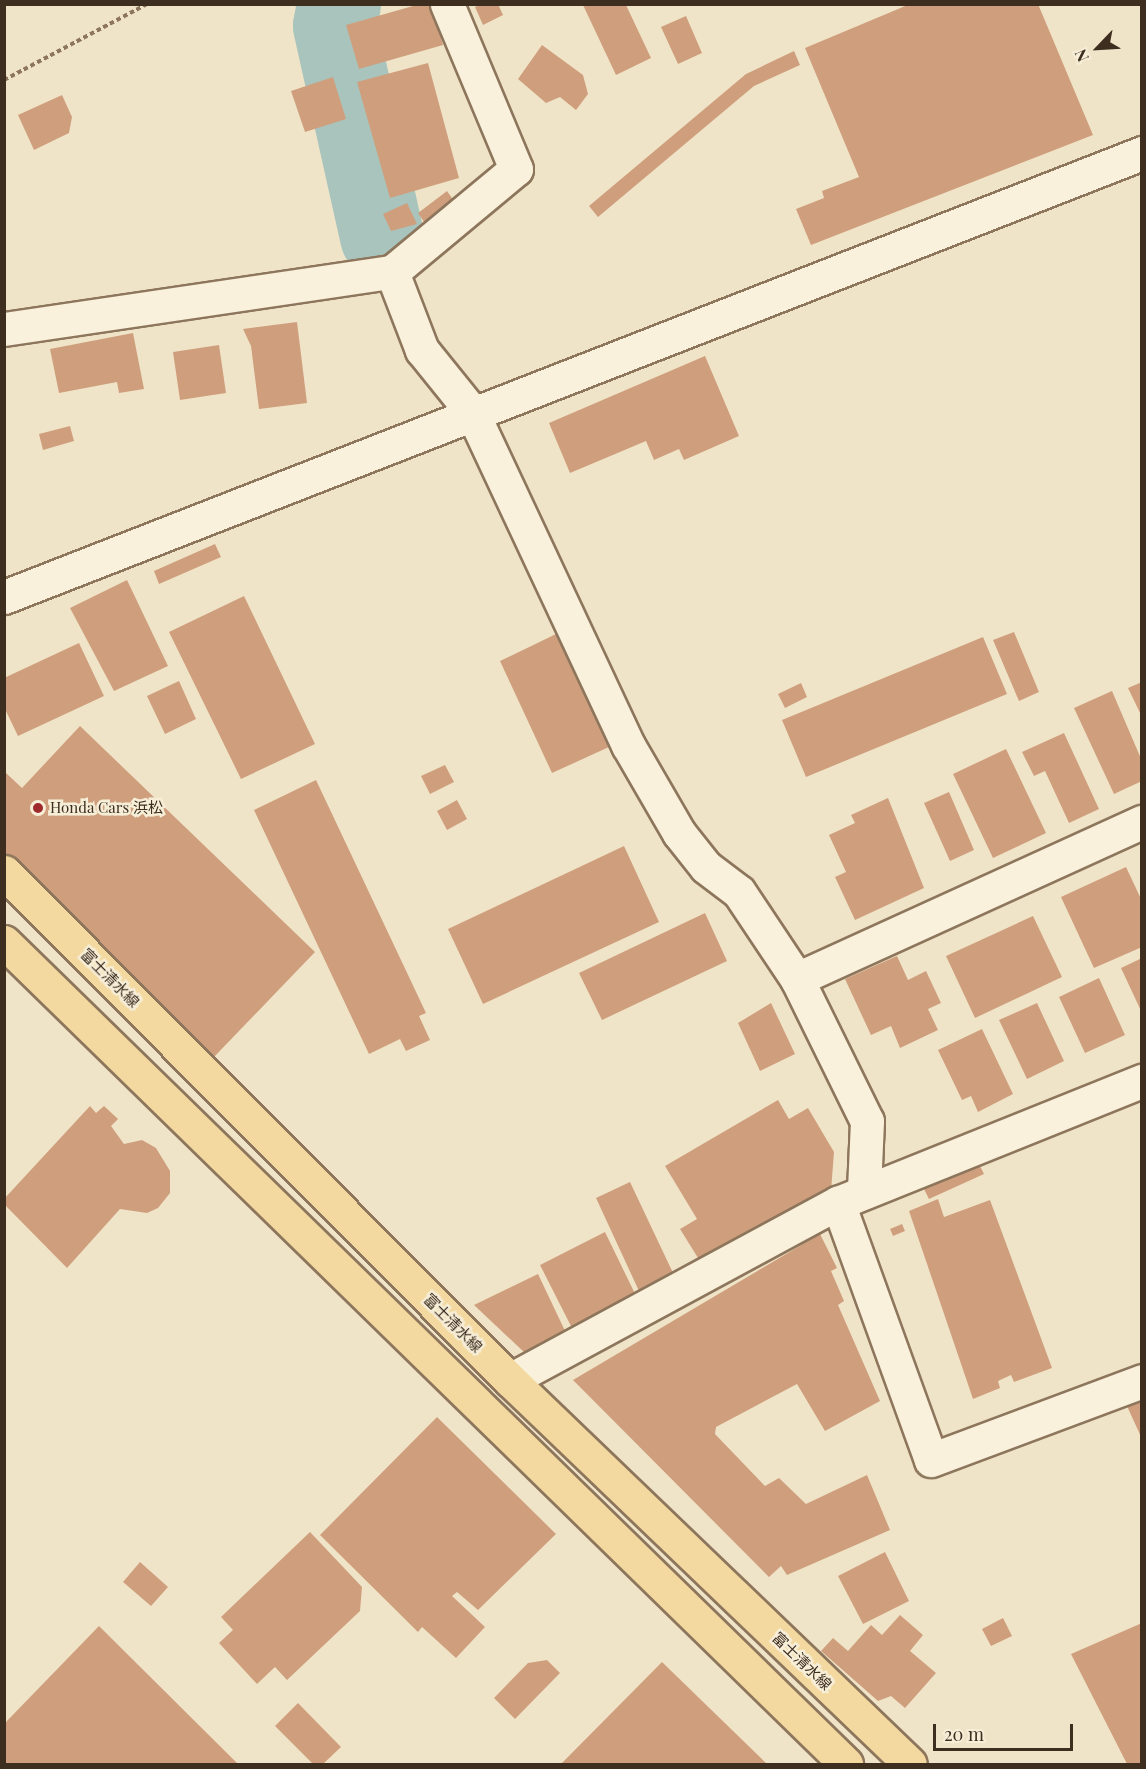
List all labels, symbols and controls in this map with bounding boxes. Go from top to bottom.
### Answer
north arrow [1068,18,1128,78]
text: N [1069,46,1093,65]
place label: Honda Cars 浜松 [50,799,163,817]
marker: Honda Cars 浜松 [31,801,45,815]
street label: 富士清水線 [77,945,143,1011]
street label: 富士清水線 [420,1290,486,1356]
street label: 富士清水線 [769,1628,835,1694]
scale bar [936,1712,1076,1750]
text: 20 m [944,1722,984,1746]

